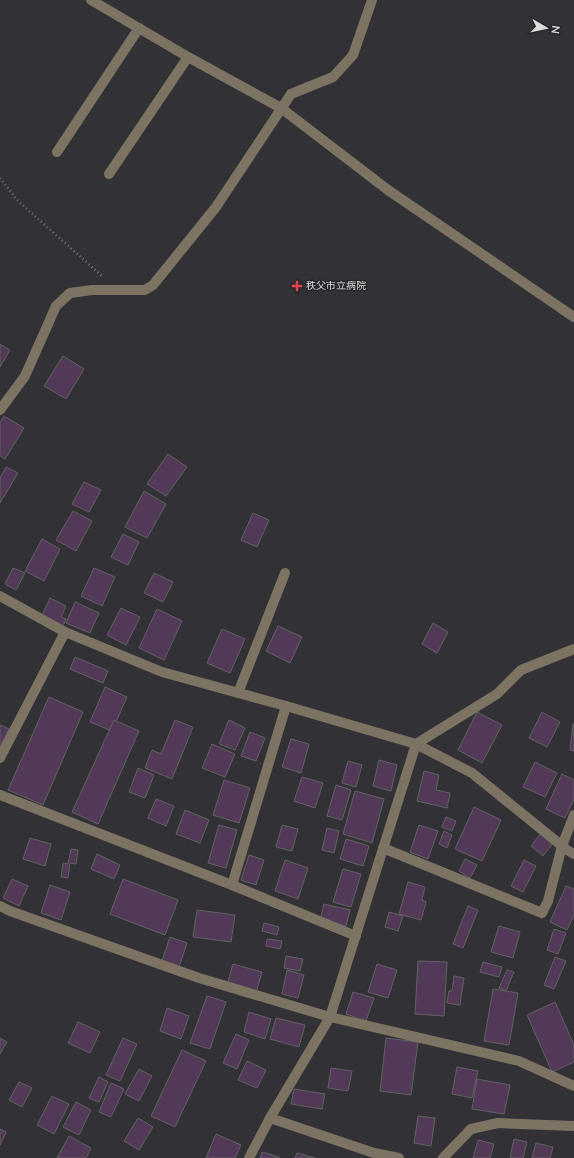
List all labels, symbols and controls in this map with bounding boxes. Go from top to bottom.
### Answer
north arrow [526,8,566,48]
text: N [547,24,563,35]
place label: 秩父市立病院 [306,279,366,293]
marker: 秩父市立病院 [291,280,303,292]

